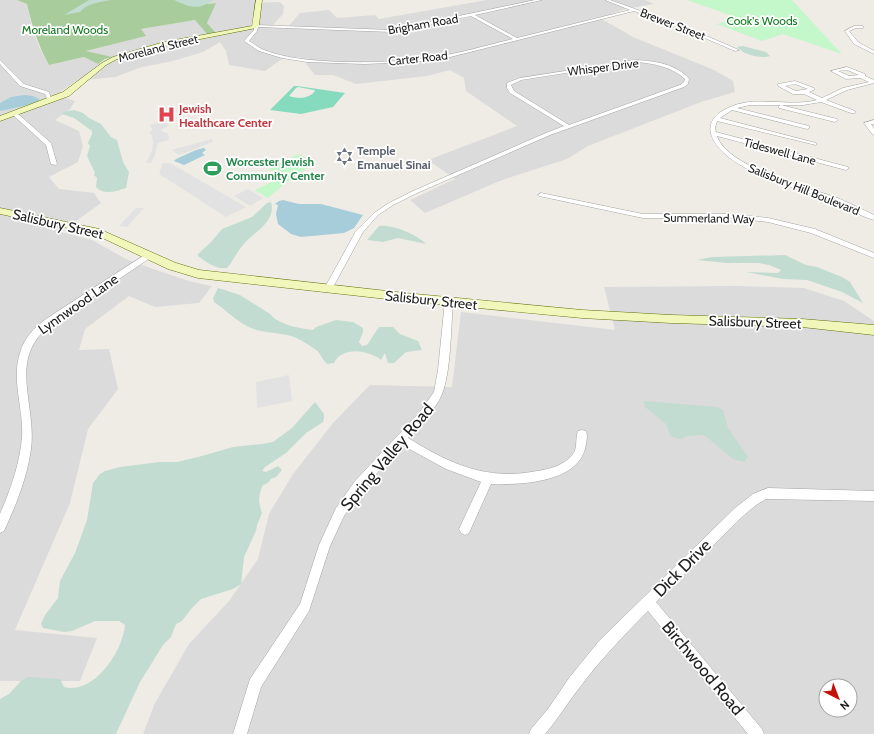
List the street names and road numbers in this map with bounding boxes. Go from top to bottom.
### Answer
street label: Brewer Street [638,5,708,43]
street label: Brigham Road [387,10,459,38]
street label: Moreland Street [117,31,199,65]
street label: Carter Road [388,47,448,69]
street label: Whisper Drive [567,55,639,79]
street label: Tideswell Lane [742,134,818,168]
street label: Salisbury Hill Boulevard [746,160,862,218]
street label: Salisbury Street [11,205,105,243]
street label: Summerland Way [663,210,755,226]
street label: Lynnwood Lane [34,270,122,338]
street label: Salisbury Street [384,286,478,314]
street label: Salisbury Street [708,311,802,333]
street label: Spring Valley Road [336,399,438,515]
street label: Dick Drive [649,535,715,601]
street label: Birchwood Road [658,617,748,719]

